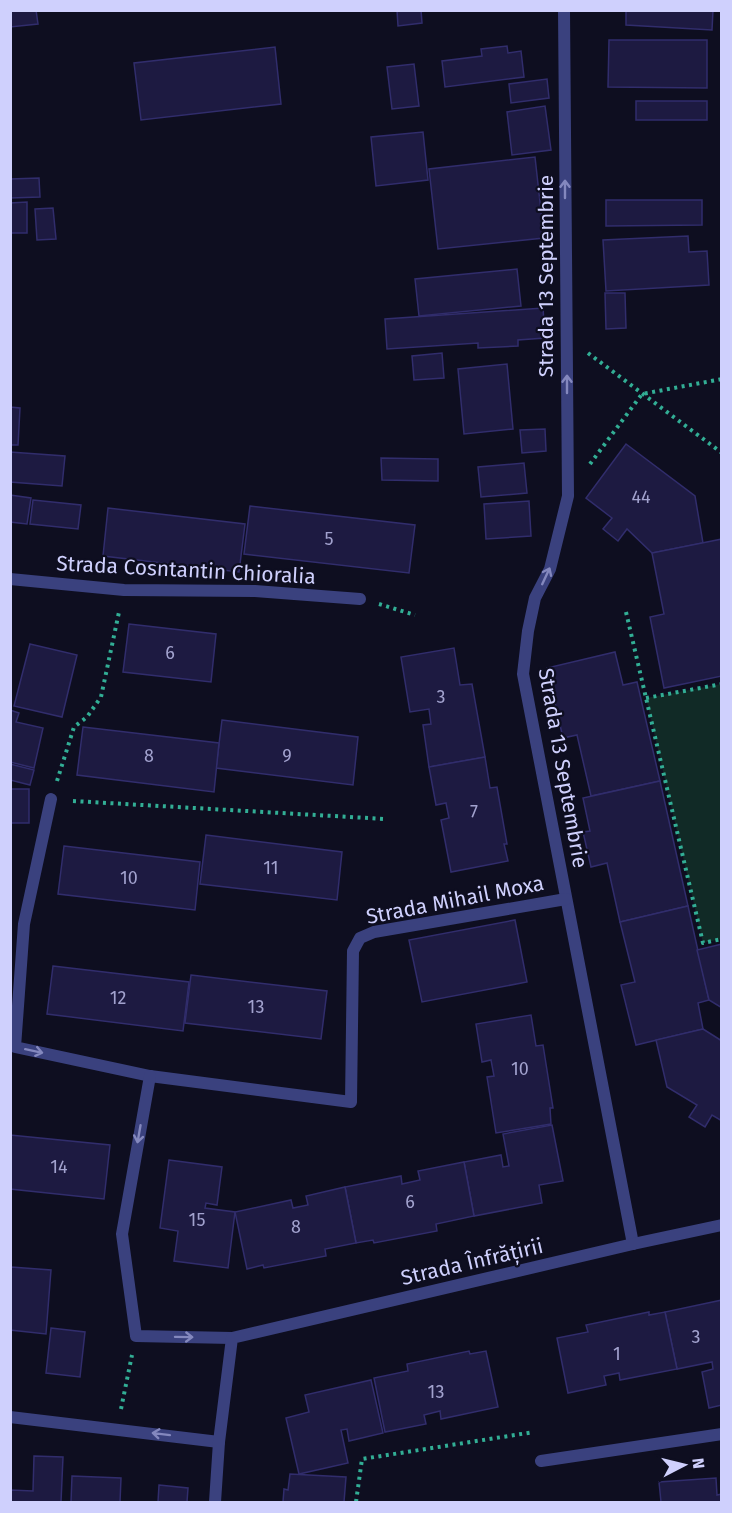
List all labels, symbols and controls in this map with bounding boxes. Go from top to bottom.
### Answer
street label: Strada 13 Septembrie [533,175,559,377]
one-way arrow [559,179,571,199]
one-way arrow [561,374,573,394]
house number: 44 [631,486,651,508]
house number: 5 [324,528,334,550]
street label: Strada Cosntantin Chioralia [56,550,316,590]
one-way arrow [541,567,553,585]
house number: 6 [165,642,175,664]
street label: Strada 13 Septembrie [533,666,593,870]
house number: 3 [437,686,445,708]
house number: 8 [144,745,154,767]
house number: 9 [282,745,292,767]
house number: 7 [470,801,478,823]
house number: 11 [263,857,279,879]
house number: 10 [120,867,138,889]
street label: Strada Mihail Moxa [364,870,546,930]
house number: 12 [110,987,126,1009]
house number: 13 [248,996,264,1018]
one-way arrow [24,1046,43,1057]
house number: 10 [511,1058,529,1080]
one-way arrow [134,1124,145,1143]
house number: 14 [50,1156,68,1178]
house number: 6 [405,1191,415,1213]
house number: 15 [189,1209,205,1231]
house number: 8 [291,1216,301,1238]
street label: Strada Înfrățirii [398,1233,546,1291]
house number: 3 [692,1326,700,1348]
one-way arrow [173,1331,193,1343]
house number: 1 [613,1343,621,1365]
house number: 13 [428,1381,444,1403]
one-way arrow [152,1429,172,1440]
north arrow [654,1435,714,1495]
text: N [688,1457,708,1470]

